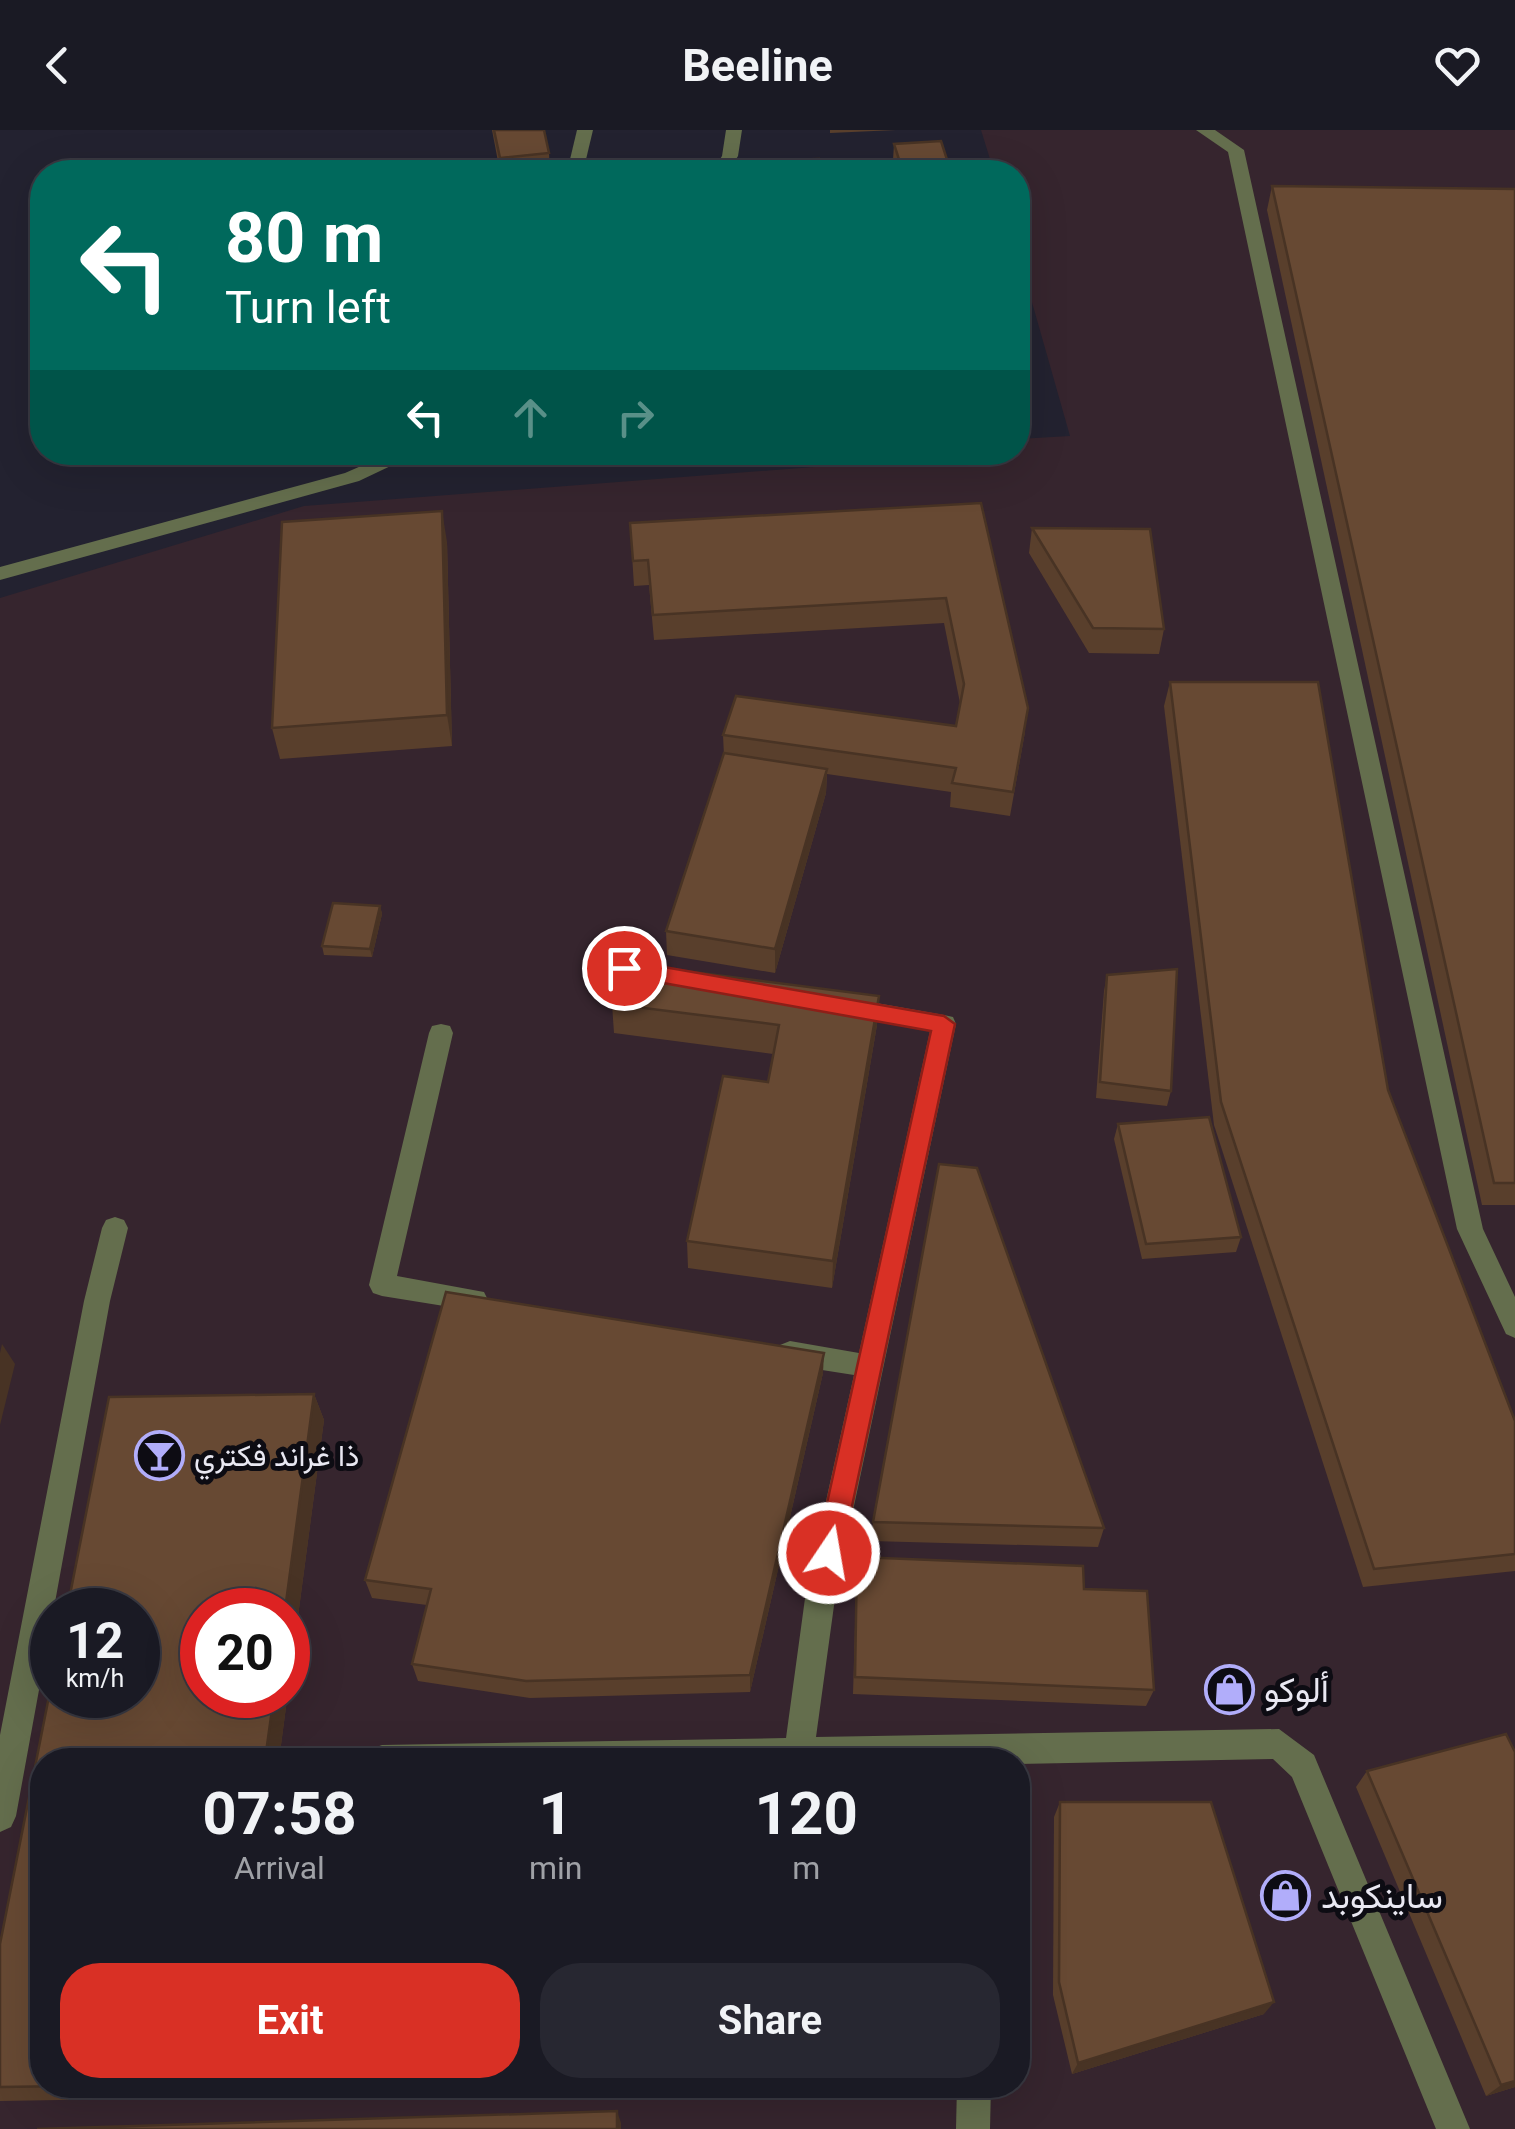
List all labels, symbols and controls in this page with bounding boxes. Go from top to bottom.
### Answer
icon: back [30,38,85,93]
icon: heart [1430,38,1485,93]
text: Beeline [682,39,833,92]
text: 80 m [225,197,383,279]
icon: left [60,200,190,330]
text: Turn left [225,281,391,334]
icon: left [398,390,453,445]
icon: ahead [503,390,558,445]
icon: right [608,390,663,445]
pin [582,926,667,1011]
icon: arrive [597,941,652,996]
bar icon: ذا غراند فكتري [133,1429,185,1481]
place label: ذا غراند فكتري [194,1438,359,1480]
position arrow [777,1501,881,1605]
speed limit sign: 20 [180,1588,310,1718]
text: 12 [66,1612,124,1670]
text: km/h [66,1664,124,1693]
shop icon: ألوكو [1203,1664,1255,1716]
place label: ألوكو [1264,1670,1329,1712]
text: 07:58 [202,1778,357,1849]
text: 1 [538,1778,573,1849]
text: 120 [755,1778,858,1849]
text: Arrival [234,1849,325,1887]
text: min [529,1849,582,1887]
text: m [792,1849,820,1887]
shop icon: ساينكوبد [1260,1870,1312,1922]
place label: ساينكوبد [1321,1876,1443,1918]
button: Exit [60,1963,520,2078]
button: Share [540,1963,1000,2078]

